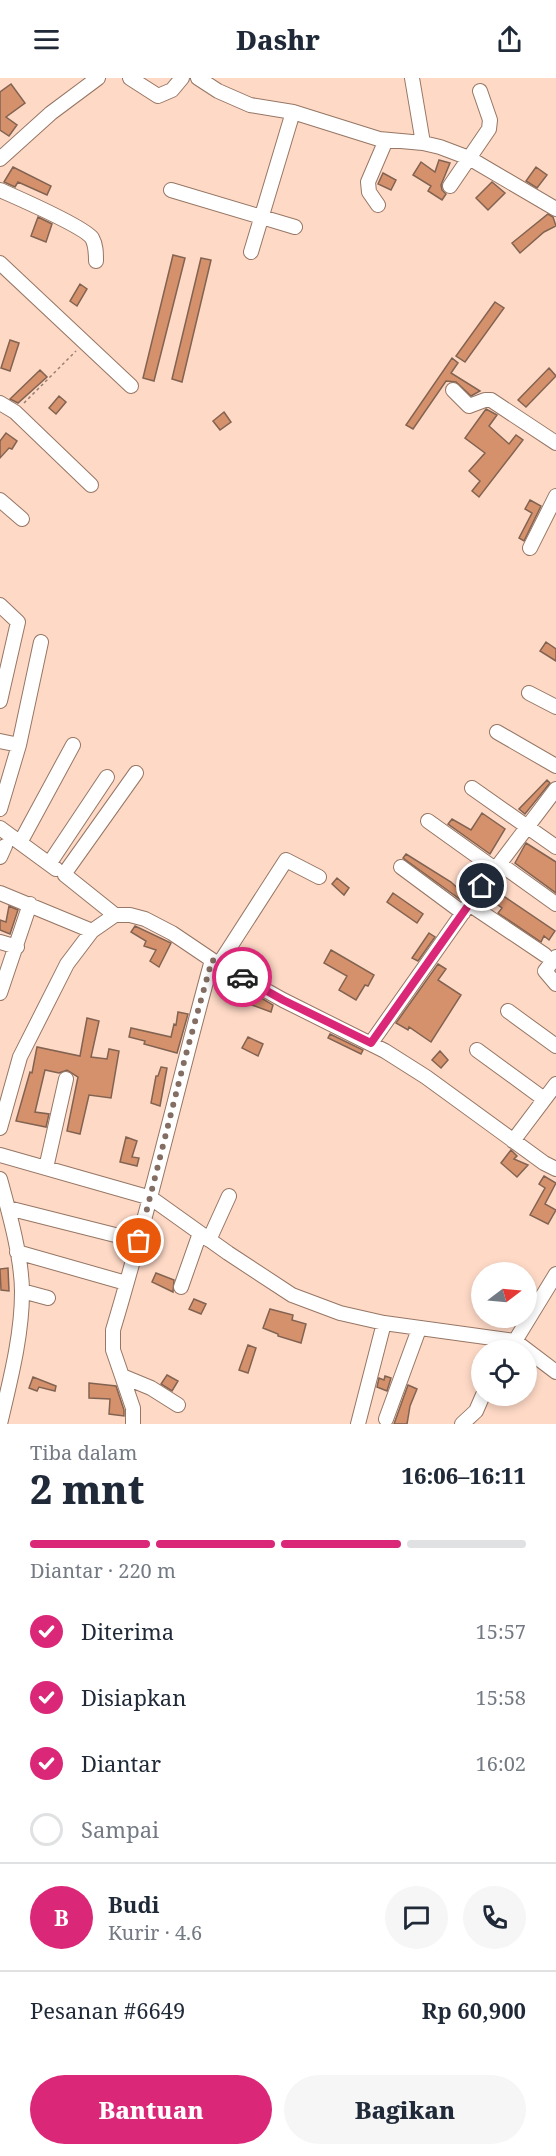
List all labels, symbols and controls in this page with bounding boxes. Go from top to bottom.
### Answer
text: Dashr [236,21,320,58]
icon: menu [30,23,63,56]
icon: share [493,23,526,56]
pin [456,860,507,911]
icon: home [465,869,498,902]
courier [212,947,272,1007]
icon: car [226,961,259,994]
pin [113,1215,164,1266]
icon: bag [122,1224,155,1257]
north arrow [471,1262,537,1328]
map controls [471,1262,537,1406]
button: locate [471,1340,537,1406]
text: Tiba dalam [30,1439,137,1466]
text: 16:06–16:11 [402,1460,526,1490]
text: 2 mnt [30,1462,144,1515]
text: Diantar · 220 m [30,1557,176,1584]
icon: check [30,1615,63,1648]
text: Diterima [81,1616,174,1646]
text: 15:57 [476,1618,526,1645]
icon: check [30,1681,63,1714]
text: Disiapkan [81,1682,186,1712]
text: 15:58 [476,1684,526,1711]
icon: check [30,1747,63,1780]
text: Diantar [81,1748,161,1778]
text: 16:02 [476,1750,526,1777]
text: Sampai [81,1814,159,1844]
button: chat [385,1886,448,1949]
button: phone [463,1886,526,1949]
text: Budi [108,1889,159,1919]
text: B [54,1902,69,1932]
text: Kurir · 4.6 [108,1919,202,1946]
text: Pesanan #6649 [30,1995,185,2025]
text: Rp 60,900 [422,1995,526,2025]
button: Bantuan [30,2075,272,2144]
button: Bagikan [284,2075,526,2144]

